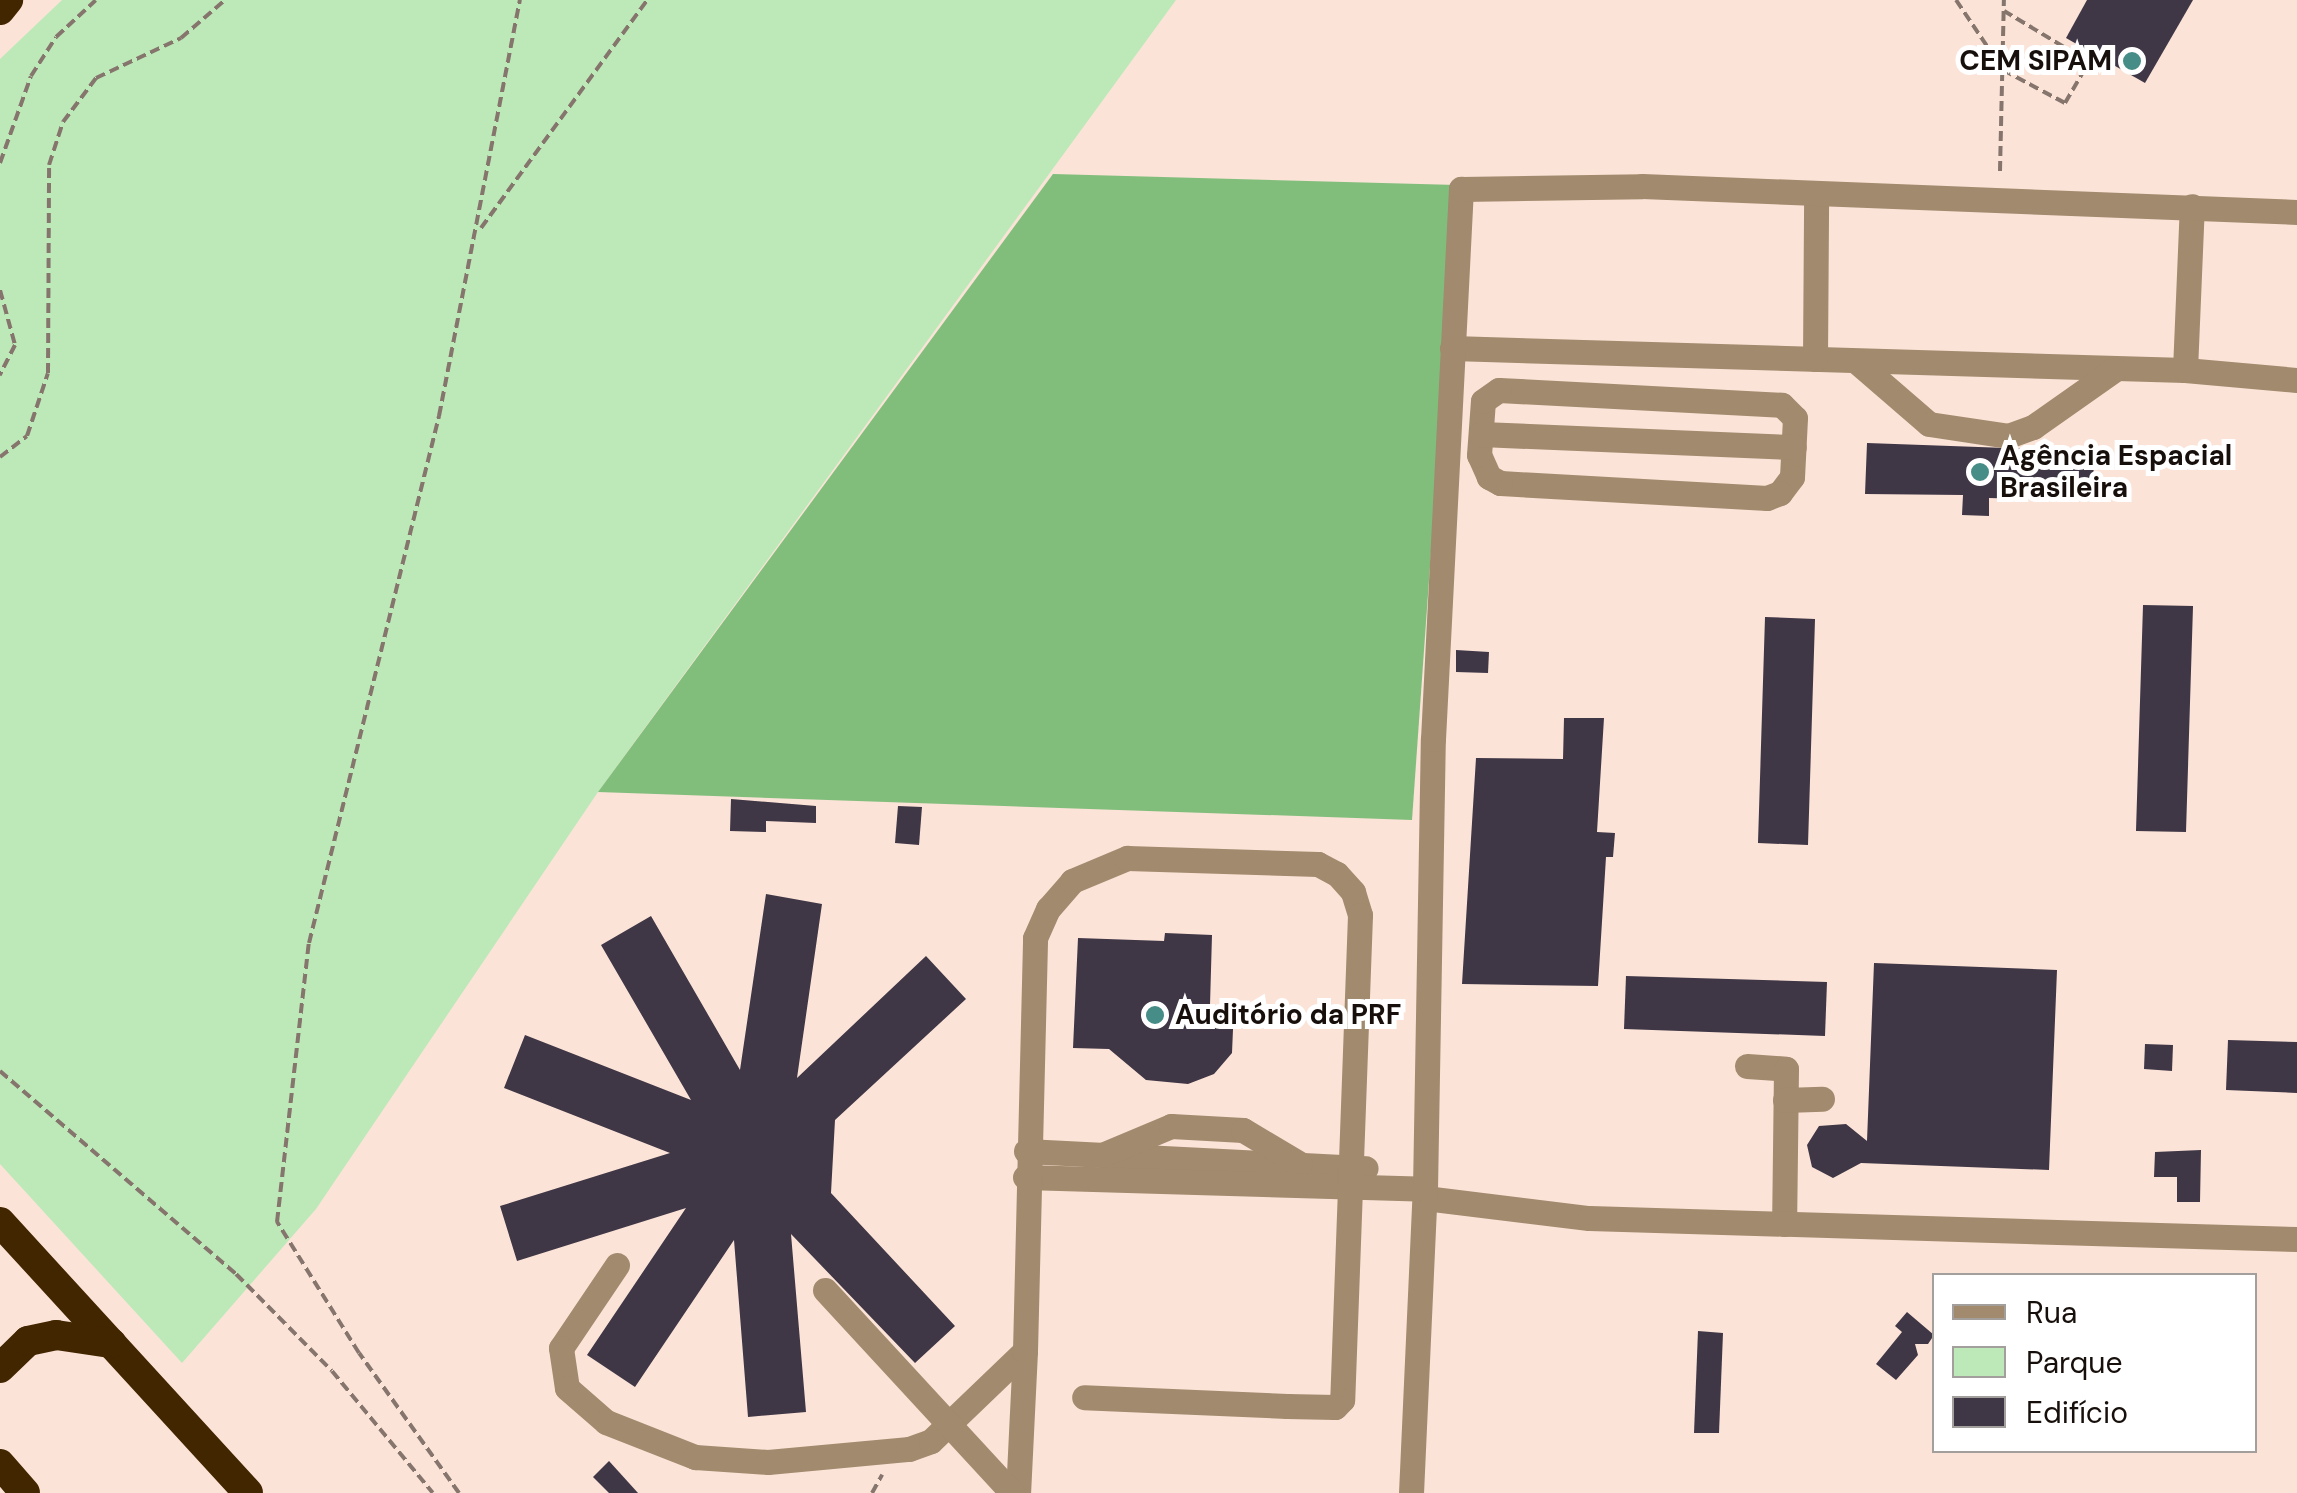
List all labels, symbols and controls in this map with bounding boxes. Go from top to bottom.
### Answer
place label: CEM SIPAM [1959,44,2112,78]
marker: CEM SIPAM [2121,50,2143,72]
place label: Agência Espacial Brasileira [2000,439,2232,505]
marker: Agência Espacial Brasileira [1969,461,1991,483]
place label: Auditório da PRF [1175,998,1401,1032]
marker: Auditório da PRF [1144,1004,1166,1026]
legend [1932,1273,2257,1453]
text: Rua [2026,1293,2077,1332]
text: Parque [2026,1343,2123,1382]
text: Edifício [2026,1393,2128,1432]

